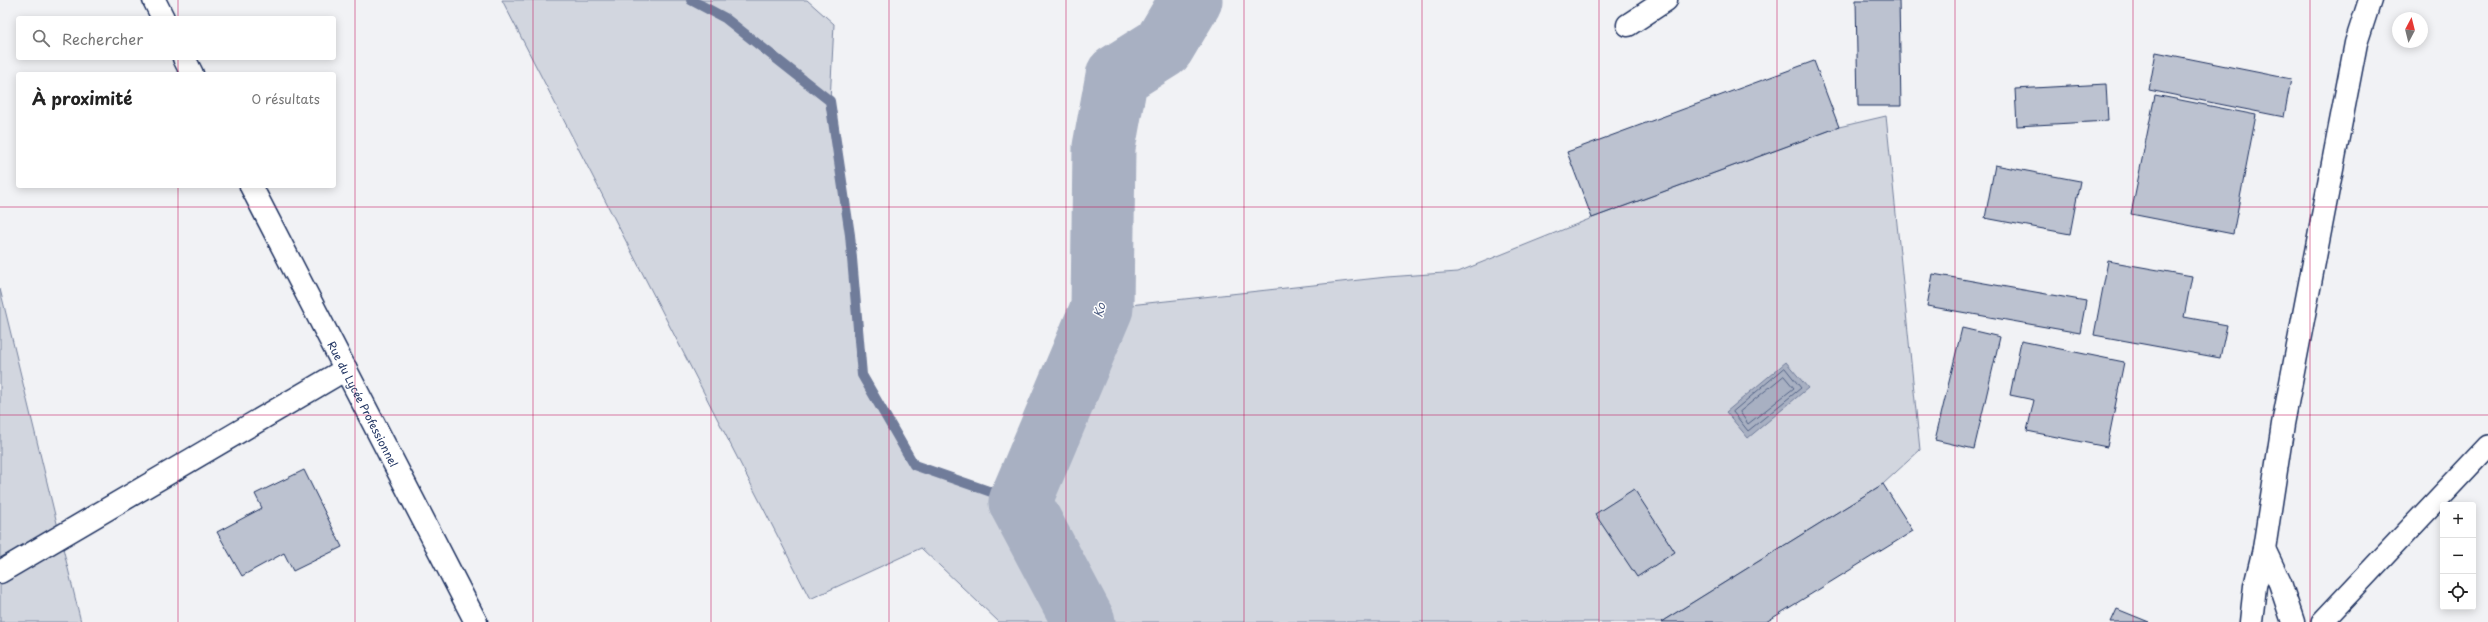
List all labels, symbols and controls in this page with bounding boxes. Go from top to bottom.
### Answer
north arrow [2392,12,2428,48]
search box [16,16,336,60]
icon: search [30,27,52,49]
text: Rechercher [62,27,143,50]
text: À proximité [32,85,132,111]
text: 0 résultats [252,89,320,108]
water label: Ko [1089,300,1110,319]
street label: Rue du Lycée Professionnel [324,338,403,470]
map controls [2440,502,2476,610]
button: + [2440,502,2476,538]
button: − [2440,538,2476,574]
button: locate [2440,574,2476,610]

